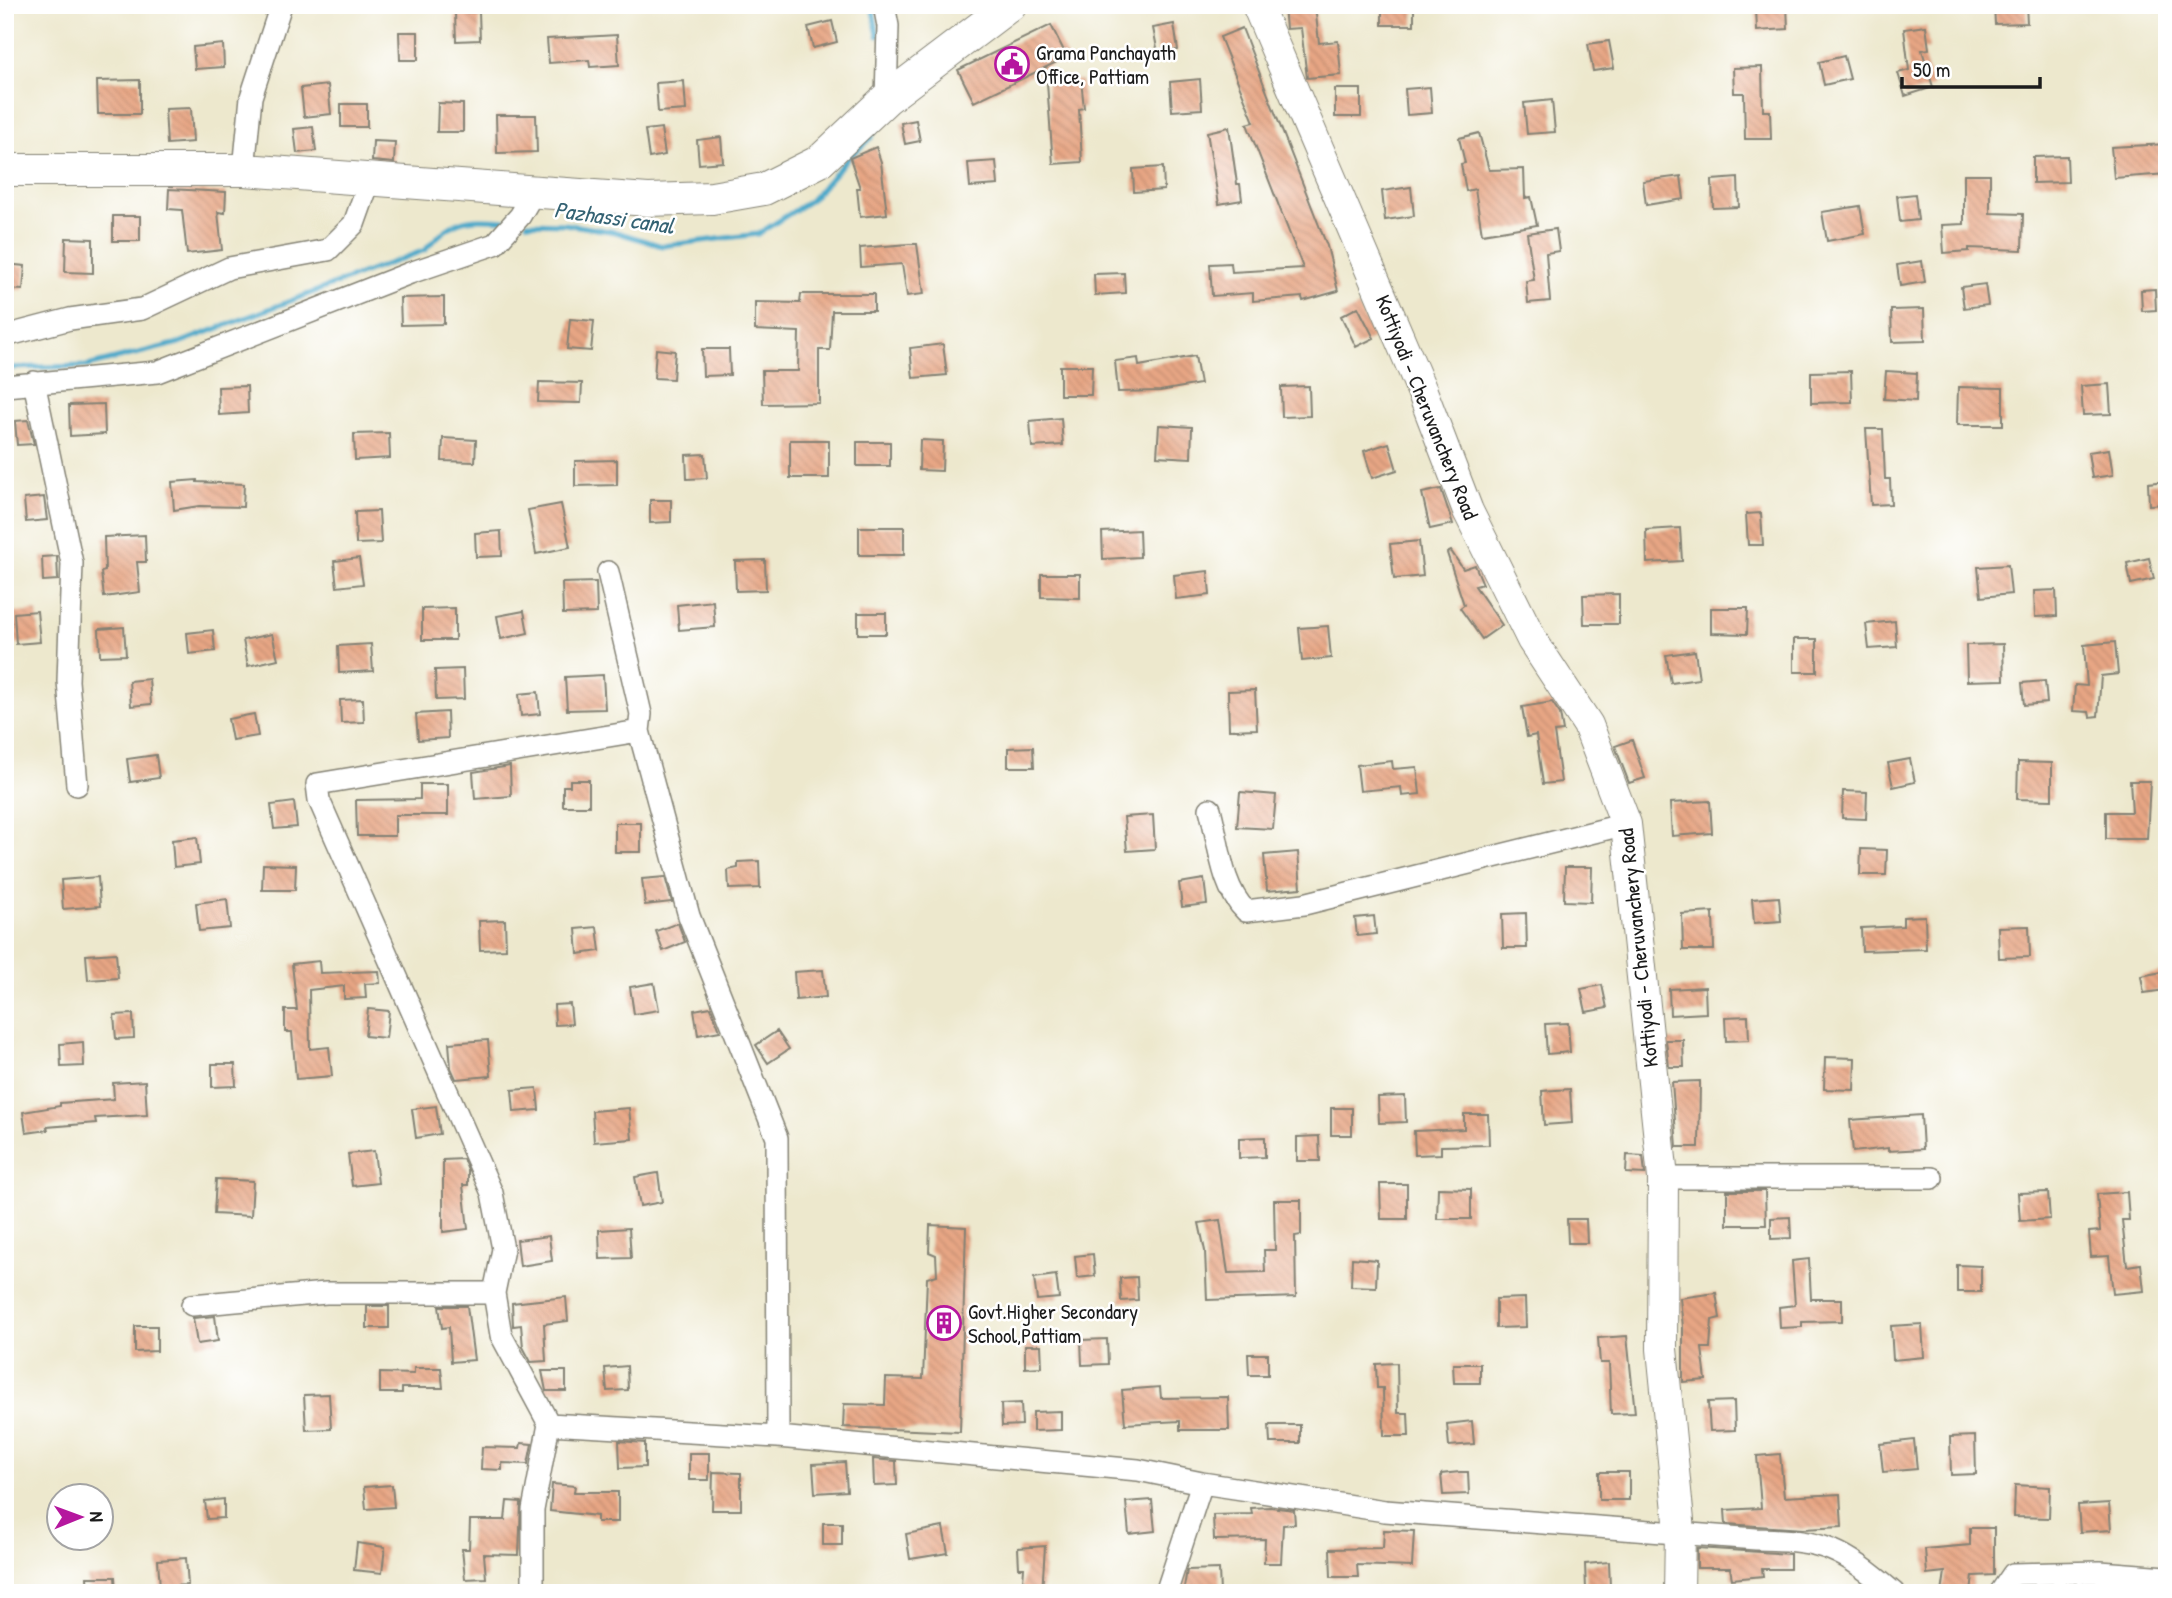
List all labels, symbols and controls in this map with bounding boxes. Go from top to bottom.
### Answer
place label: Grama Panchayath Office, Pattiam [1036,38,1176,91]
public building icon: Grama Panchayath Office, Pattiam [993,45,1031,83]
scale bar [1902,46,2041,90]
text: 50 m [1913,55,1950,84]
water label: Pazhassi canal [552,193,677,241]
street label: Kottiyodi - Cheruvanchery Road [1369,290,1485,524]
street label: Kottiyodi - Cheruvanchery Road [1611,827,1665,1069]
place label: Govt.Higher Secondary School,Pattiam [968,1297,1138,1350]
building icon: Govt.Higher Secondary School,Pattiam [925,1304,963,1342]
north arrow [46,1482,116,1552]
text: N [84,1511,110,1522]

